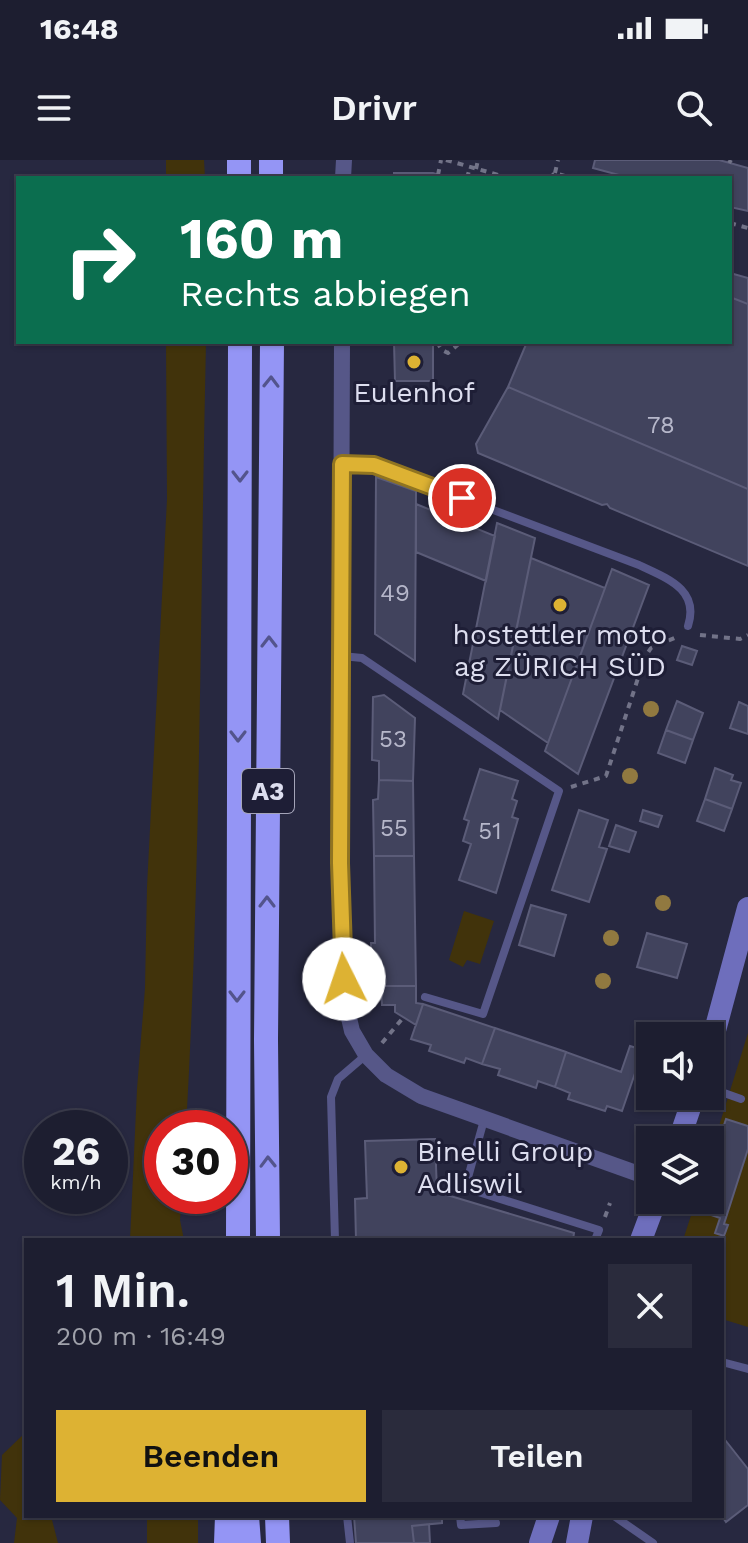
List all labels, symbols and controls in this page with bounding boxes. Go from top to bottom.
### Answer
text: 16:48 [40,11,119,46]
icon: menu [32,86,76,130]
icon: search [672,86,716,130]
text: Drivr [331,87,417,129]
text: 160 m [180,206,343,272]
icon: right [48,208,152,312]
text: Rechts abbiegen [180,273,471,315]
marker: Eulenhof [405,353,423,371]
one-way arrow [263,375,280,388]
place label: Eulenhof [353,376,475,409]
house number: 78 [647,411,675,439]
pin [428,464,496,532]
one-way arrow [231,470,249,483]
icon: arrive [440,476,484,520]
house number: 49 [380,579,410,607]
marker: hostettler moto ag ZÜRICH SÜD [551,596,569,614]
place label: hostettler moto ag ZÜRICH SÜD [453,618,667,683]
one-way arrow [260,635,278,648]
house number: 53 [379,725,407,753]
one-way arrow [229,730,247,743]
road number: A3 [242,769,294,813]
house number: 55 [380,814,408,842]
house number: 51 [478,817,502,845]
one-way arrow [258,895,276,908]
position arrow [302,937,386,1021]
one-way arrow [228,990,246,1003]
map controls [636,1022,724,1214]
button: sound [636,1022,724,1110]
speed limit sign: 30 [144,1110,248,1214]
button: layers [636,1126,724,1214]
text: 26 [52,1128,100,1175]
place label: Binelli Group Adliswil [417,1135,593,1200]
one-way arrow [259,1155,277,1168]
marker: Binelli Group Adliswil [392,1158,410,1176]
text: km/h [50,1170,102,1194]
text: 1 Min. [56,1262,190,1319]
button: close [608,1264,692,1348]
text: 200 m · 16:49 [56,1321,226,1351]
button: Beenden [56,1410,366,1502]
button: Teilen [382,1410,692,1502]

